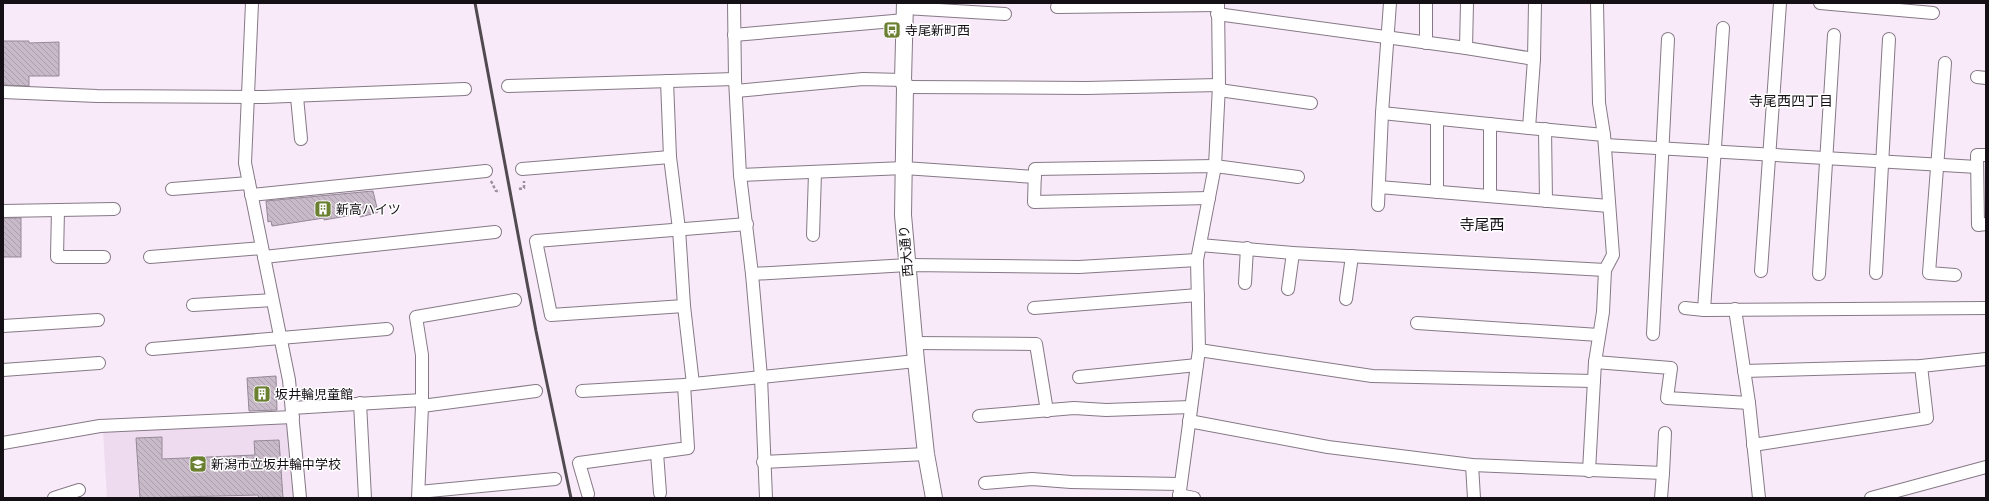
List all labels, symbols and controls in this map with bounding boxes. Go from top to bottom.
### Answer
bus stop icon: 寺尾新町西 [882,20,902,40]
place label: 寺尾新町西 [905,23,970,38]
district label: 寺尾西四丁目 [1749,93,1833,109]
building icon: 新高ハイツ [313,199,333,219]
place label: 新高ハイツ [336,202,401,217]
district label: 寺尾西 [1459,216,1505,233]
street label: 西大通り [896,224,916,278]
building icon: 坂井輪児童館 [252,384,272,404]
place label: 坂井輪児童館 [275,387,353,402]
school or university icon: 新潟市立坂井輪中学校 [188,454,208,474]
place label: 新潟市立坂井輪中学校 [211,457,341,472]

